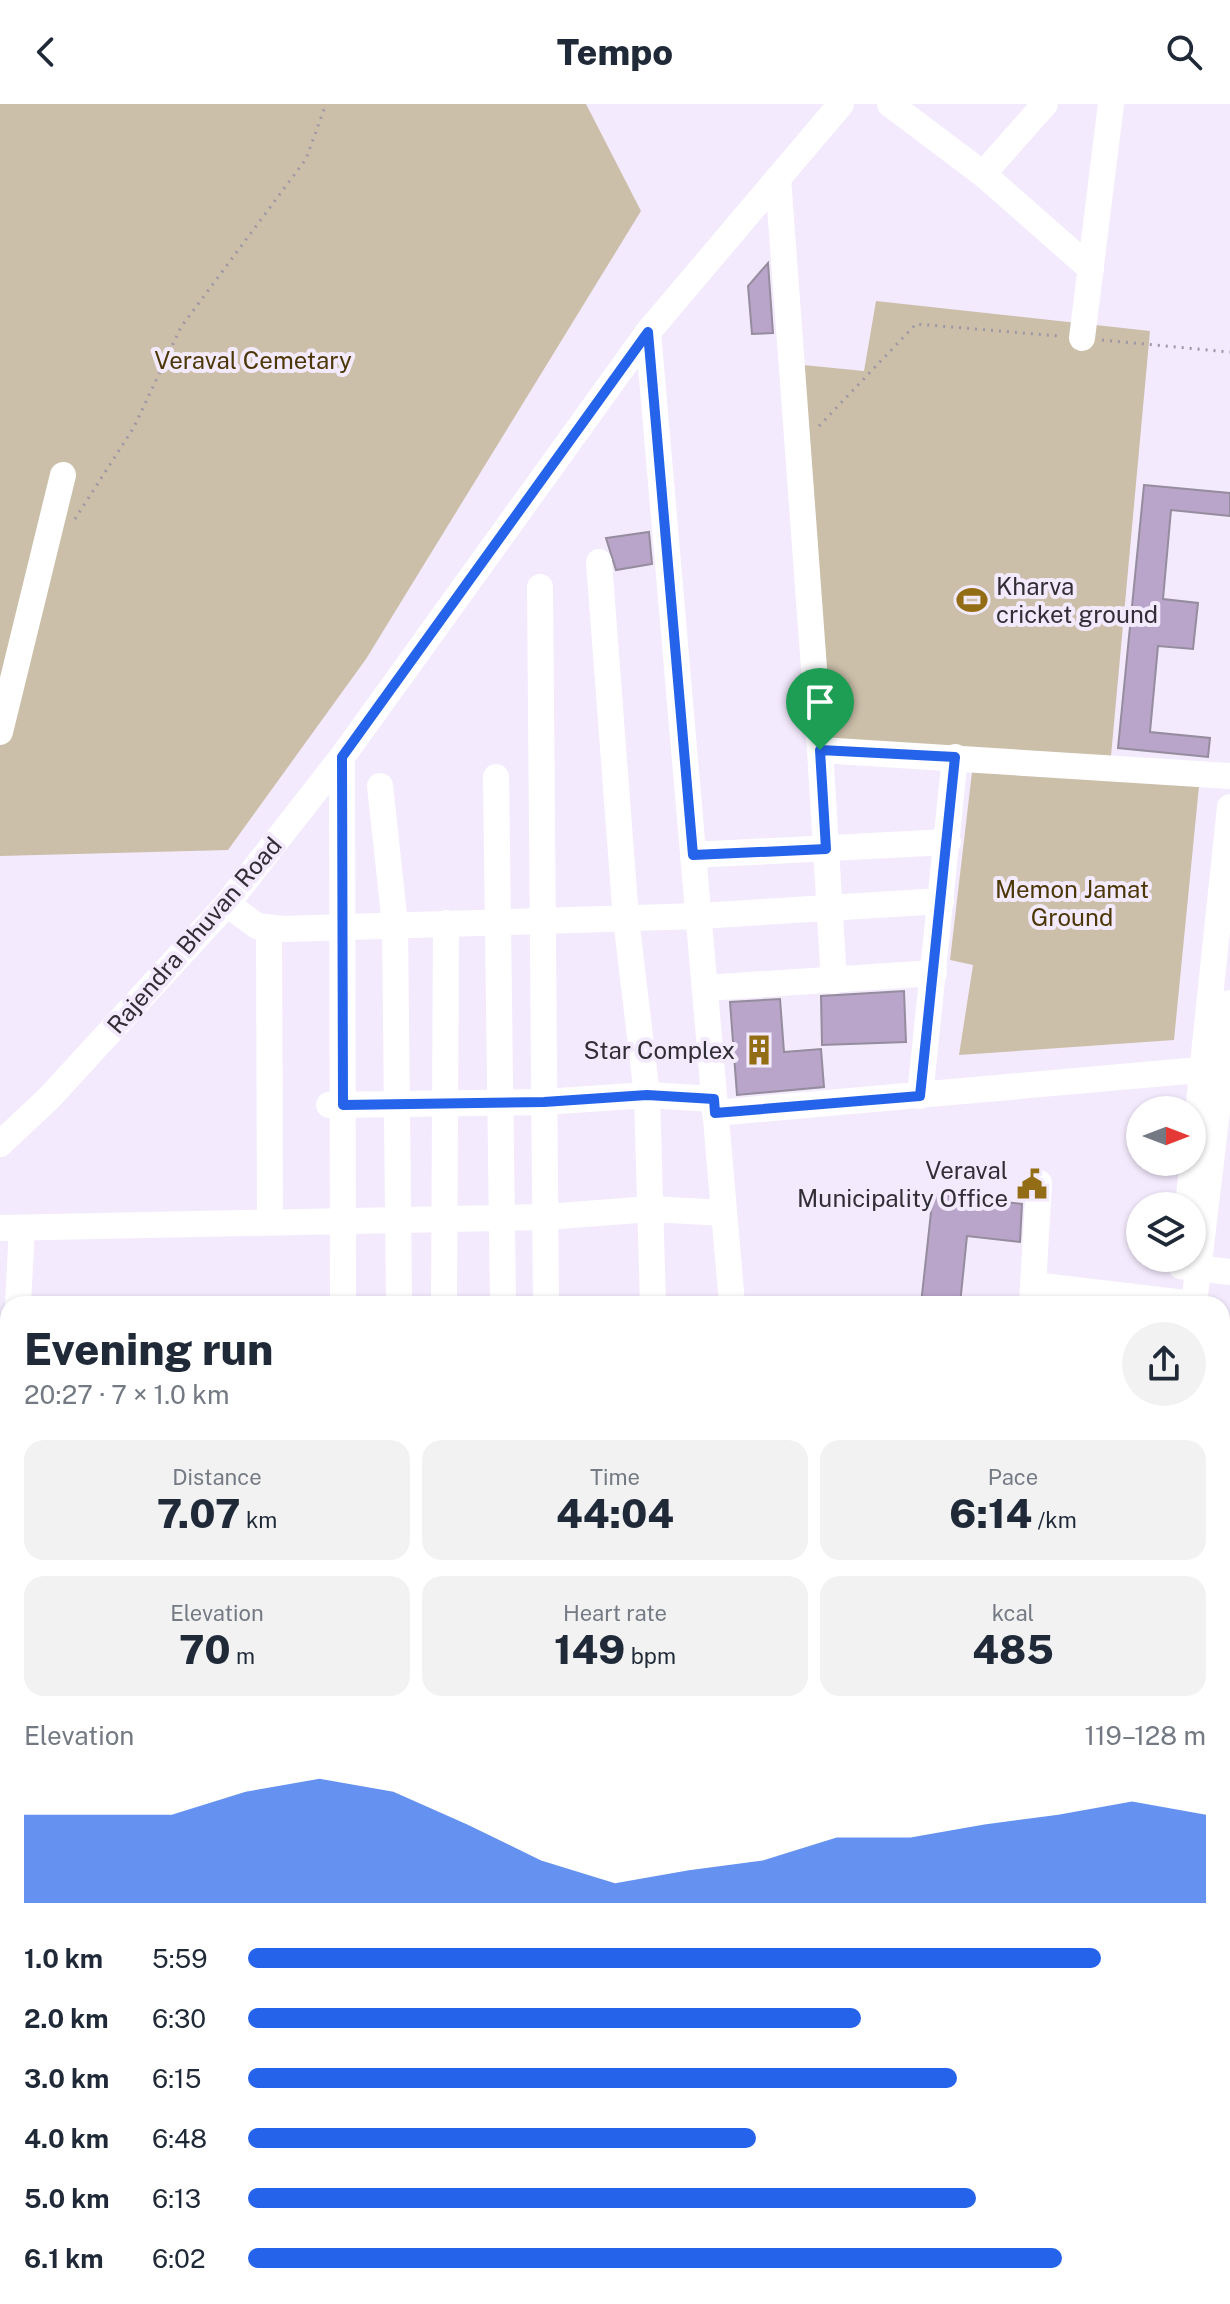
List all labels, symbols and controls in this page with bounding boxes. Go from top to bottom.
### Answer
icon: back [24,30,68,74]
icon: search [1162,30,1206,74]
text: Tempo [557,31,673,73]
park label: Veraval Cemetary [154,346,352,374]
place label: Kharva cricket ground [996,572,1158,628]
sports icon: Kharva cricket ground [955,583,989,617]
pin [786,668,854,750]
icon: arrive [798,680,842,724]
street label: Rajendra Bhuvan Road [101,831,287,1039]
park label: Memon Jamat Ground [995,875,1149,931]
building icon: Star Complex [742,1033,776,1067]
place label: Star Complex [584,1036,735,1064]
north arrow [1126,1096,1206,1176]
map controls [1126,1096,1206,1272]
place label: Veraval Municipality Office [797,1156,1008,1212]
public building icon: Veraval Municipality Office [1015,1167,1049,1201]
button: layers [1126,1192,1206,1272]
button: share [1122,1322,1206,1406]
text: Evening run [24,1323,273,1375]
text: 20:27 · 7 × 1.0 km [24,1379,229,1410]
text: Distance [172,1464,262,1490]
text: Time [590,1464,640,1490]
text: Pace [988,1464,1038,1490]
text: 7.07 [157,1490,241,1537]
text: 44:04 [556,1490,674,1537]
text: 6:14 [949,1490,1032,1537]
text: km [241,1507,277,1533]
text: /km [1032,1507,1077,1533]
text: Elevation [170,1600,264,1626]
text: Heart rate [563,1600,667,1626]
text: kcal [992,1600,1034,1626]
text: 70 [179,1626,231,1673]
text: 149 [554,1626,625,1673]
text: 485 [972,1626,1054,1673]
text: m [231,1643,255,1669]
text: bpm [625,1643,676,1669]
text: Elevation [24,1720,134,1751]
text: 119–128 m [1084,1720,1206,1751]
text: 1.0 km [24,1943,103,1974]
text: 5:59 [152,1943,207,1974]
text: 2.0 km [24,2003,109,2034]
text: 6:30 [152,2003,206,2034]
text: 3.0 km [24,2063,109,2094]
text: 6:15 [152,2063,201,2094]
text: 4.0 km [24,2123,109,2154]
text: 6:48 [152,2123,207,2154]
text: 5.0 km [24,2183,110,2214]
text: 6:13 [152,2183,201,2214]
text: 6.1 km [24,2243,104,2274]
text: 6:02 [152,2243,205,2274]

